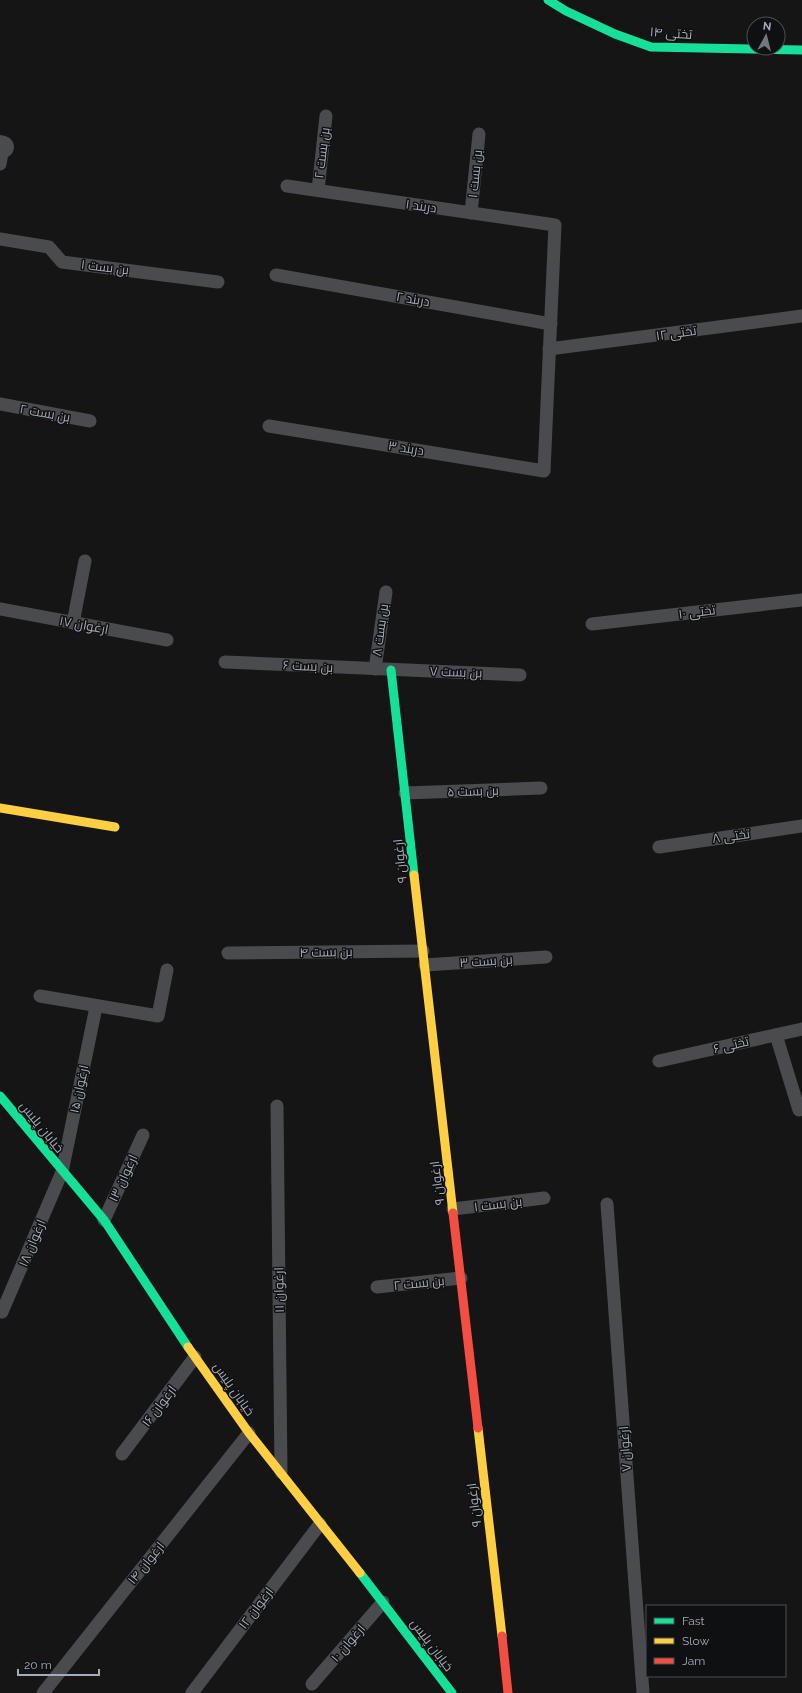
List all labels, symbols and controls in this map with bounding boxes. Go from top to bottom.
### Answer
north arrow [746,16,786,56]
text: N [762,20,772,34]
street label: تختی ۱۴ [649,24,693,42]
street label: بن بست ۲ [311,127,333,179]
street label: بن بست ۱ [465,149,485,199]
street label: دربند ۱ [404,196,438,216]
street label: بن بست ۱ [80,257,130,277]
street label: دربند ۲ [395,289,431,309]
street label: تختی ۱۲ [655,323,698,343]
street label: بن بست ۲ [18,401,72,425]
street label: دربند ۳ [387,438,425,458]
street label: تختی ۱۰ [678,602,717,622]
street label: بن بست ۸ [369,603,391,657]
street label: ارغوان ۱۷ [58,613,110,637]
street label: بن بست ۶ [282,657,334,675]
street label: بن بست ۷ [429,664,483,680]
street label: بن بست ۵ [447,783,499,799]
street label: تختی ۸ [711,826,751,846]
street label: ارغوان ۹ [390,838,410,884]
street label: بن بست ۴ [299,944,353,960]
street label: بن بست ۳ [459,952,513,970]
street label: تختی ۶ [712,1034,751,1056]
street label: ارغوان ۱۵ [67,1064,91,1114]
street label: خیابان پلیس [15,1098,67,1157]
street label: ارغوان ۱۳ [106,1152,140,1204]
street label: ارغوان ۹ [427,1160,447,1206]
street label: بن بست ۱ [473,1194,523,1214]
street label: ارغوان ۱۸ [15,1217,49,1269]
street label: ارغوان ۱۱ [271,1267,287,1313]
street label: بن بست ۲ [393,1273,445,1293]
street label: خیابان پلیس [209,1359,258,1420]
street label: ارغوان ۱۶ [139,1382,179,1430]
street label: ارغوان ۷ [616,1426,634,1472]
street label: ارغوان ۹ [464,1482,484,1528]
street label: ارغوان ۱۴ [124,1539,168,1587]
street label: ارغوان ۱۲ [235,1584,277,1632]
legend [646,1605,786,1677]
text: Fast [682,1614,705,1628]
street label: خیابان پلیس [406,1616,457,1675]
street label: ارغوان ۱۰ [328,1621,368,1665]
text: Slow [682,1634,709,1648]
scale bar [18,1651,99,1677]
text: Jam [682,1654,705,1668]
text: 20 m [24,1658,52,1672]

